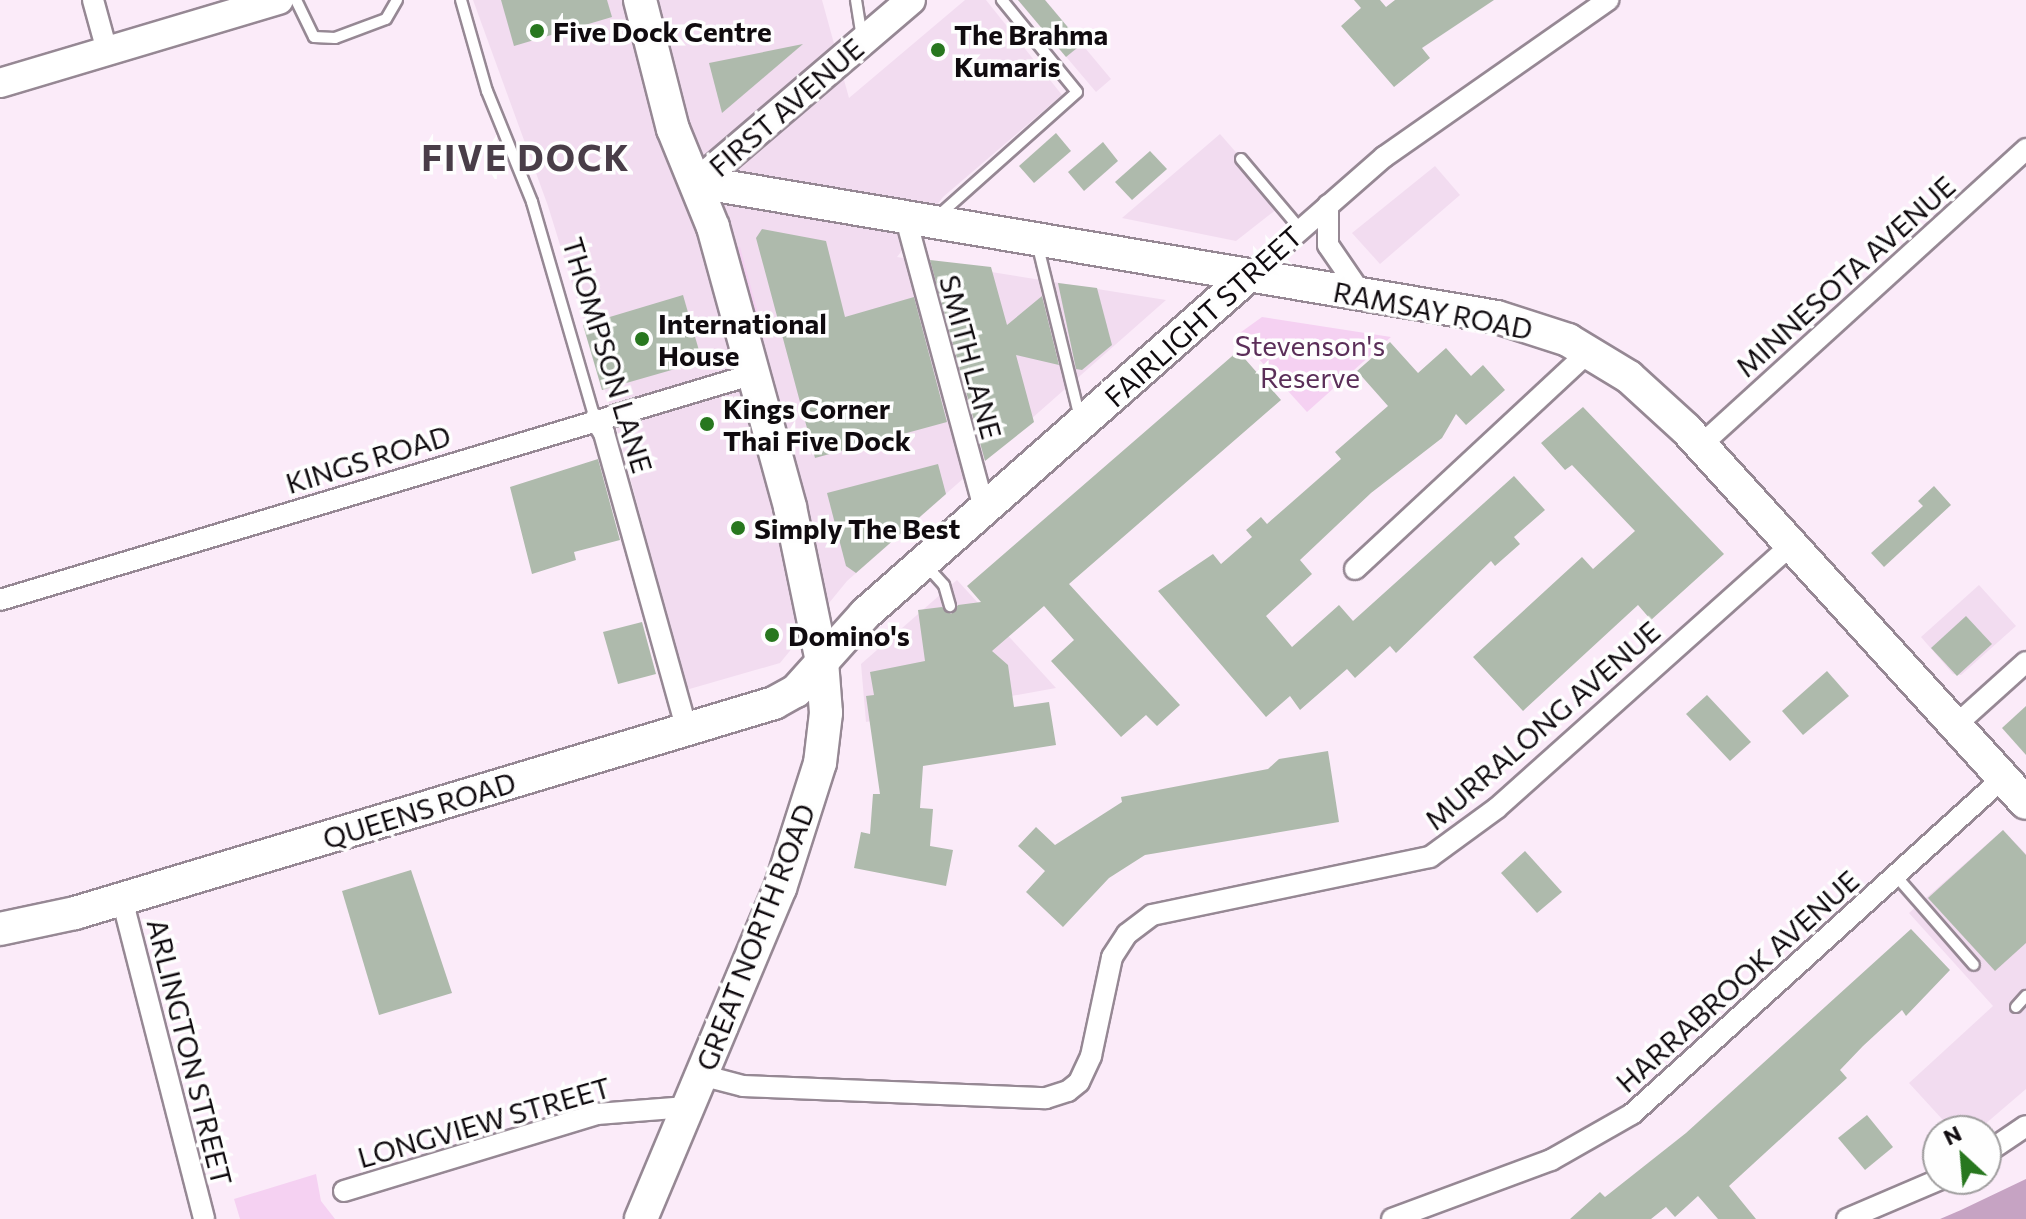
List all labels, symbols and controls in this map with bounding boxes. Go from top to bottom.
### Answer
place label: Five Dock Centre [553,14,772,48]
place label: The Brahma Kumaris [954,17,1108,83]
marker: Five Dock Centre [528,22,546,40]
street label: FIRST AVENUE [702,31,870,183]
marker: The Brahma Kumaris [929,41,947,59]
district label: FIVE DOCK [421,135,631,179]
street label: MINNESOTA AVENUE [1728,169,1962,383]
street label: FAIRLIGHT STREET [1098,219,1308,413]
street label: THOMPSON LANE [556,233,660,477]
street label: SMITH LANE [933,271,1009,443]
street label: RAMSAY ROAD [1331,274,1535,346]
place label: International House [658,306,827,372]
park label: Stevenson's Reserve [1235,328,1385,394]
marker: International House [633,330,651,348]
place label: Kings Corner Thai Five Dock [723,391,911,457]
marker: Kings Corner Thai Five Dock [698,415,716,433]
street label: KINGS ROAD [282,418,454,500]
place label: Simply The Best [754,511,960,545]
marker: Simply The Best [729,519,747,537]
street label: MURRALONG AVENUE [1418,614,1666,836]
place label: Domino's [788,618,910,652]
marker: Domino's [763,626,781,644]
street label: QUEENS ROAD [319,765,519,855]
street label: GREAT NORTH ROAD [689,799,821,1075]
street label: HARRABROOK AVENUE [1609,863,1865,1099]
street label: ARLINGTON STREET [141,915,239,1189]
street label: LONGVIEW STREET [354,1070,614,1174]
north arrow [1922,1115,2002,1195]
text: N [1939,1119,1965,1151]

